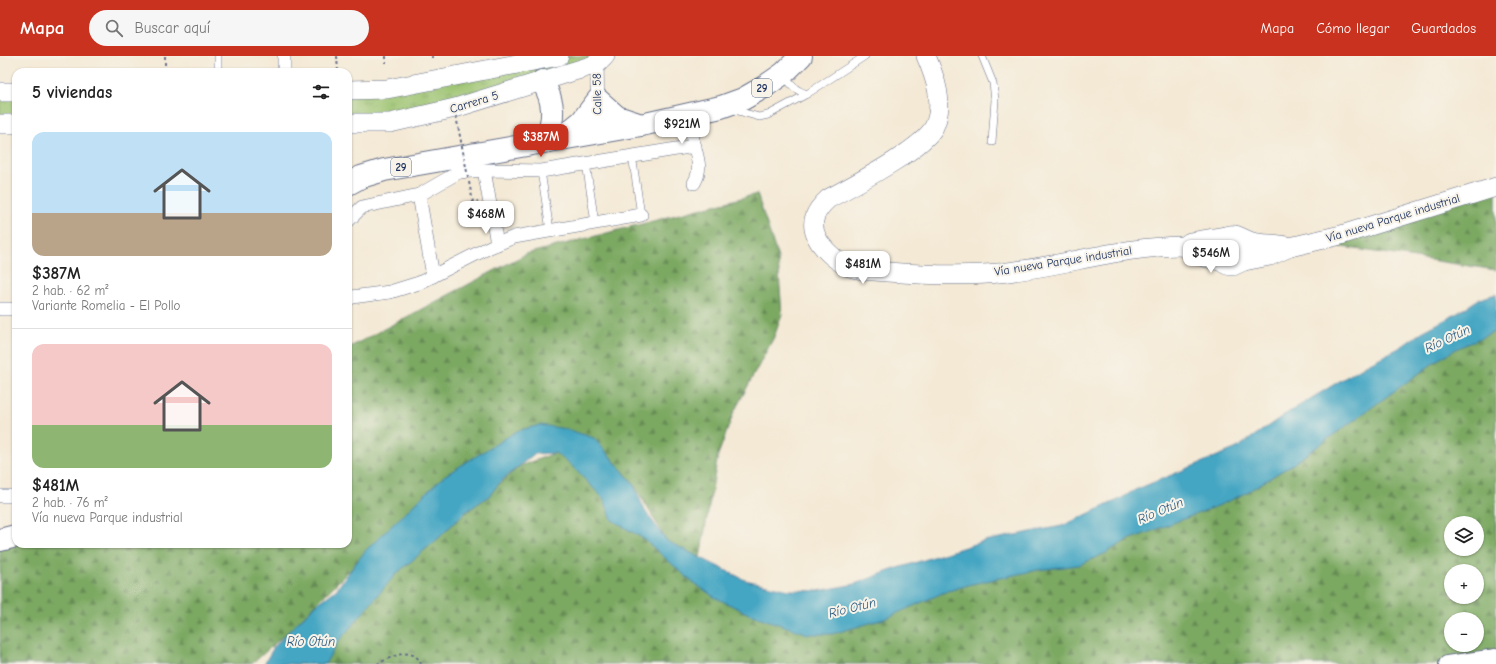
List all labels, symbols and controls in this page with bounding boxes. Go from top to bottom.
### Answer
search box [89,10,369,46]
text: Mapa [20,17,65,39]
icon: search [103,17,125,39]
text: Buscar aquí [135,19,210,37]
text: Mapa [1261,20,1294,37]
text: Cómo llegar [1316,20,1389,37]
text: Guardados [1411,20,1476,37]
street label: Calle 58 [590,73,604,115]
road number: 29 [752,79,772,97]
icon: filters [310,81,332,103]
text: 5 viviendas [32,83,112,102]
street label: Carrera 5 [448,88,500,116]
pin: $921M [654,111,710,145]
text: $921M [664,116,700,131]
pin: $387M [513,124,569,158]
text: $387M [522,129,560,144]
icon: home [146,158,218,230]
road number: 29 [391,158,411,176]
street label: Vía nueva Parque industrial [1324,191,1462,245]
pin: $468M [458,201,514,235]
text: $468M [467,206,505,221]
pin: $546M [1183,240,1239,274]
street label: Vía nueva Parque industrial [993,243,1133,279]
text: $546M [1192,245,1230,260]
pin: $481M [835,251,891,285]
text: $481M [845,256,881,271]
text: $387M [32,264,81,283]
text: 2 hab. · 62 m² [32,283,109,298]
text: Variante Romelia - El Pollo [32,298,181,313]
water label: Río Otún [1422,321,1472,355]
icon: home [146,370,218,442]
text: $481M [32,476,79,495]
water label: Río Otún [1135,494,1185,527]
text: 2 hab. · 76 m² [32,495,108,510]
text: Vía nueva Parque industrial [32,510,183,525]
map controls [1444,516,1484,652]
button: layers [1444,516,1484,556]
button: + [1444,564,1484,604]
water label: Río Otún [827,594,877,621]
button: − [1444,612,1484,652]
water label: Río Otún [287,634,335,649]

